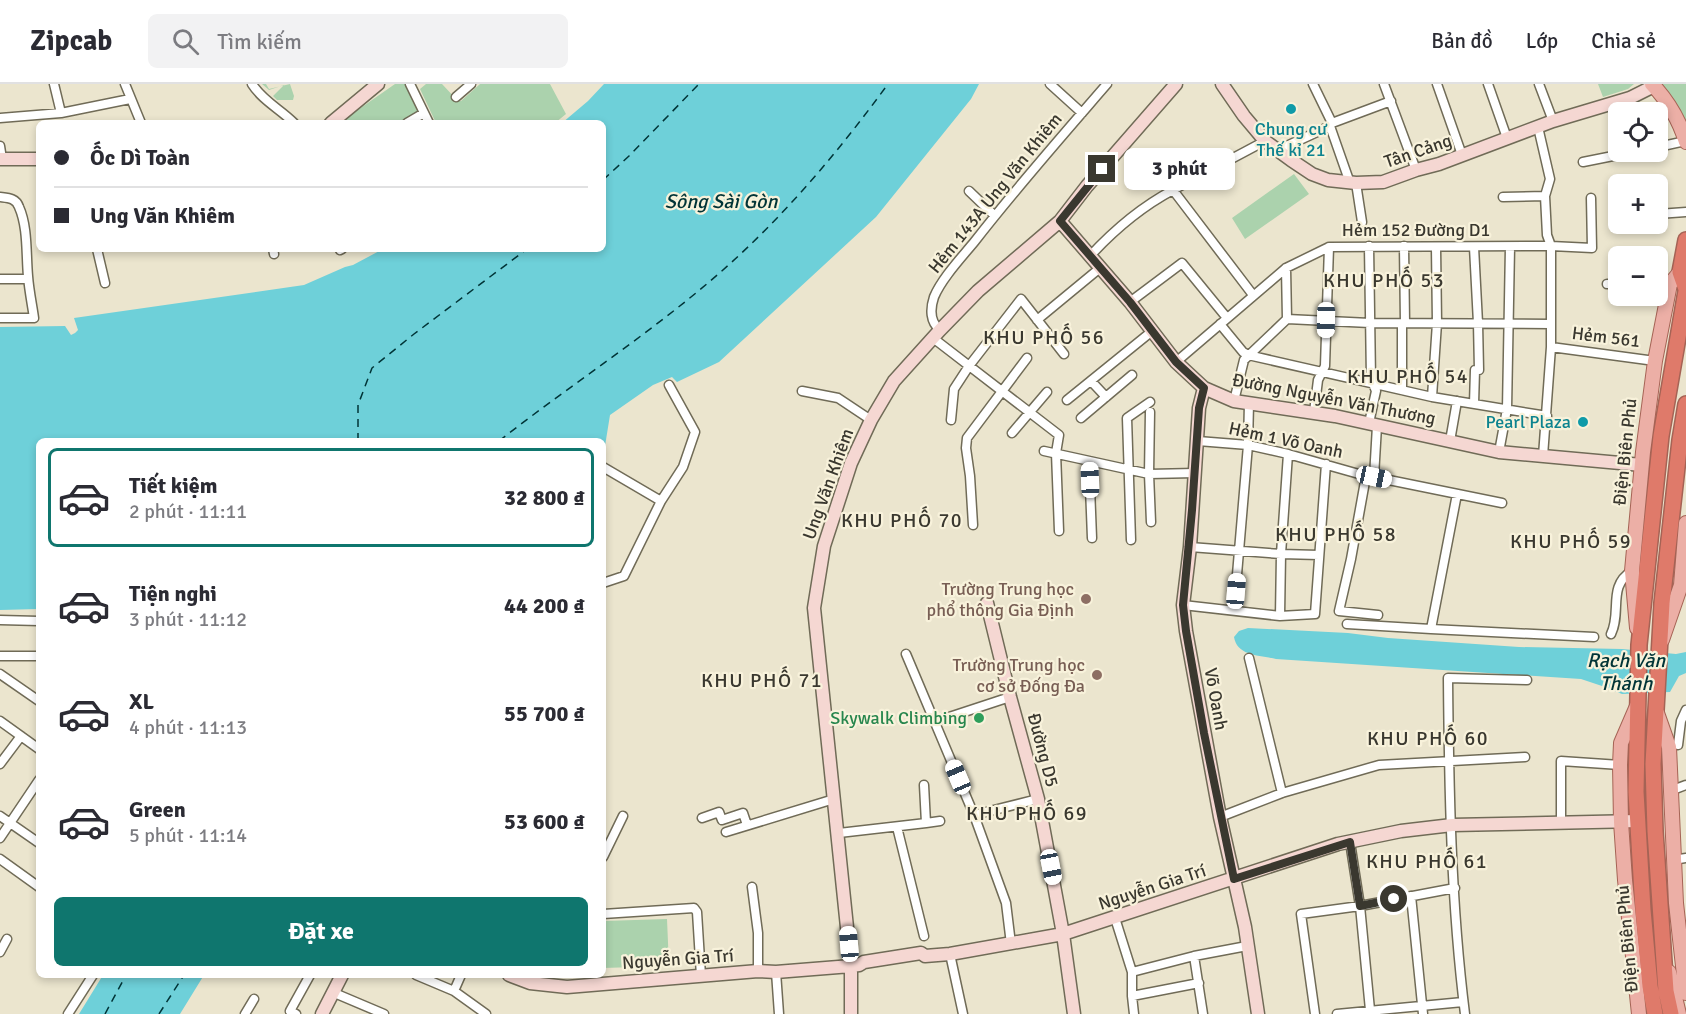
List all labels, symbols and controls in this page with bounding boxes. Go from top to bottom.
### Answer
search box [148,14,568,68]
text: Zipcab [30,24,112,58]
icon: search [169,25,202,58]
text: Tìm kiếm [217,28,302,55]
text: Bản đồ [1431,28,1493,54]
text: Lớp [1526,28,1558,54]
text: Chia sẻ [1591,28,1656,54]
marker: Chung cư Thế kỉ 21 [1284,102,1298,116]
map controls [1608,102,1668,306]
button: locate [1608,102,1668,162]
street label: Hẻm 143A Ung Văn Khiêm [923,108,1067,278]
place label: Chung cư Thế kỉ 21 [1255,118,1328,161]
street label: Tân Cảng [1381,129,1455,173]
text: Ốc Dì Toàn [90,144,190,171]
callout: 3 phút [1123,148,1234,190]
route end [1088,155,1115,182]
text: 3 phút [1152,156,1207,181]
button: + [1608,174,1668,234]
water label: Sông Sài Gòn [665,189,778,214]
text: Ung Văn Khiêm [90,202,235,229]
street label: Hẻm 152 Đường D1 [1342,219,1490,241]
button: − [1608,246,1668,306]
district label: KHU PHỐ 53 [1323,266,1445,293]
car [1317,302,1335,338]
street label: Hẻm 561 [1571,322,1641,352]
district label: KHU PHỐ 56 [983,323,1105,350]
district label: KHU PHỐ 54 [1347,362,1469,389]
street label: Đường Nguyễn Văn Thương [1230,368,1438,430]
street label: Điện Biên Phủ [1608,397,1642,507]
place label: Pearl Plaza [1485,411,1571,433]
marker: Pearl Plaza [1576,415,1590,429]
street label: Hẻm 1 Võ Oanh [1227,417,1345,463]
street label: Ung Văn Khiêm [798,425,858,543]
car [1080,462,1100,498]
car [1355,464,1393,490]
icon: car [57,471,111,525]
text: Tiết kiệm [129,472,217,499]
text: 32 800 ₫ [504,484,585,511]
text: 2 phút · 11:11 [129,499,247,524]
district label: KHU PHỐ 70 [841,506,963,533]
district label: KHU PHỐ 58 [1275,520,1397,547]
district label: KHU PHỐ 59 [1510,527,1632,554]
car [1225,572,1247,610]
place label: Trường Trung học phổ thông Gia Định [927,578,1074,621]
icon: car [57,579,111,633]
text: Tiện nghi [129,580,217,607]
text: 44 200 ₫ [504,592,585,619]
marker: Trường Trung học phổ thông Gia Định [1079,592,1093,606]
text: 3 phút · 11:12 [129,607,247,632]
water label: Rạch Văn Thánh [1587,648,1666,696]
place label: Trường Trung học cơ sở Đống Đa [952,654,1085,697]
district label: KHU PHỐ 71 [701,666,823,693]
street label: Võ Oanh [1200,666,1232,732]
marker: Trường Trung học cơ sở Đống Đa [1090,668,1104,682]
icon: car [57,687,111,741]
text: XL [129,688,154,715]
text: 55 700 ₫ [504,700,585,727]
place label: Skywalk Climbing [830,707,967,729]
street label: Đường D5 [1023,710,1063,790]
marker: Skywalk Climbing [972,711,986,725]
text: 4 phút · 11:13 [129,715,247,740]
district label: KHU PHỐ 60 [1367,724,1489,751]
car [943,757,973,797]
icon: car [57,795,111,849]
text: Green [129,796,186,823]
district label: KHU PHỐ 69 [966,799,1088,826]
text: 53 600 ₫ [504,808,585,835]
text: 5 phút · 11:14 [129,823,247,848]
district label: KHU PHỐ 61 [1366,847,1488,874]
car [1039,848,1063,886]
street label: Nguyễn Gia Trí [1095,859,1209,915]
street label: Điện Biên Phủ [1611,884,1643,994]
route start [1380,885,1407,912]
button: Đặt xe [54,897,588,966]
car [838,925,860,963]
street label: Nguyễn Gia Trí [621,944,735,974]

